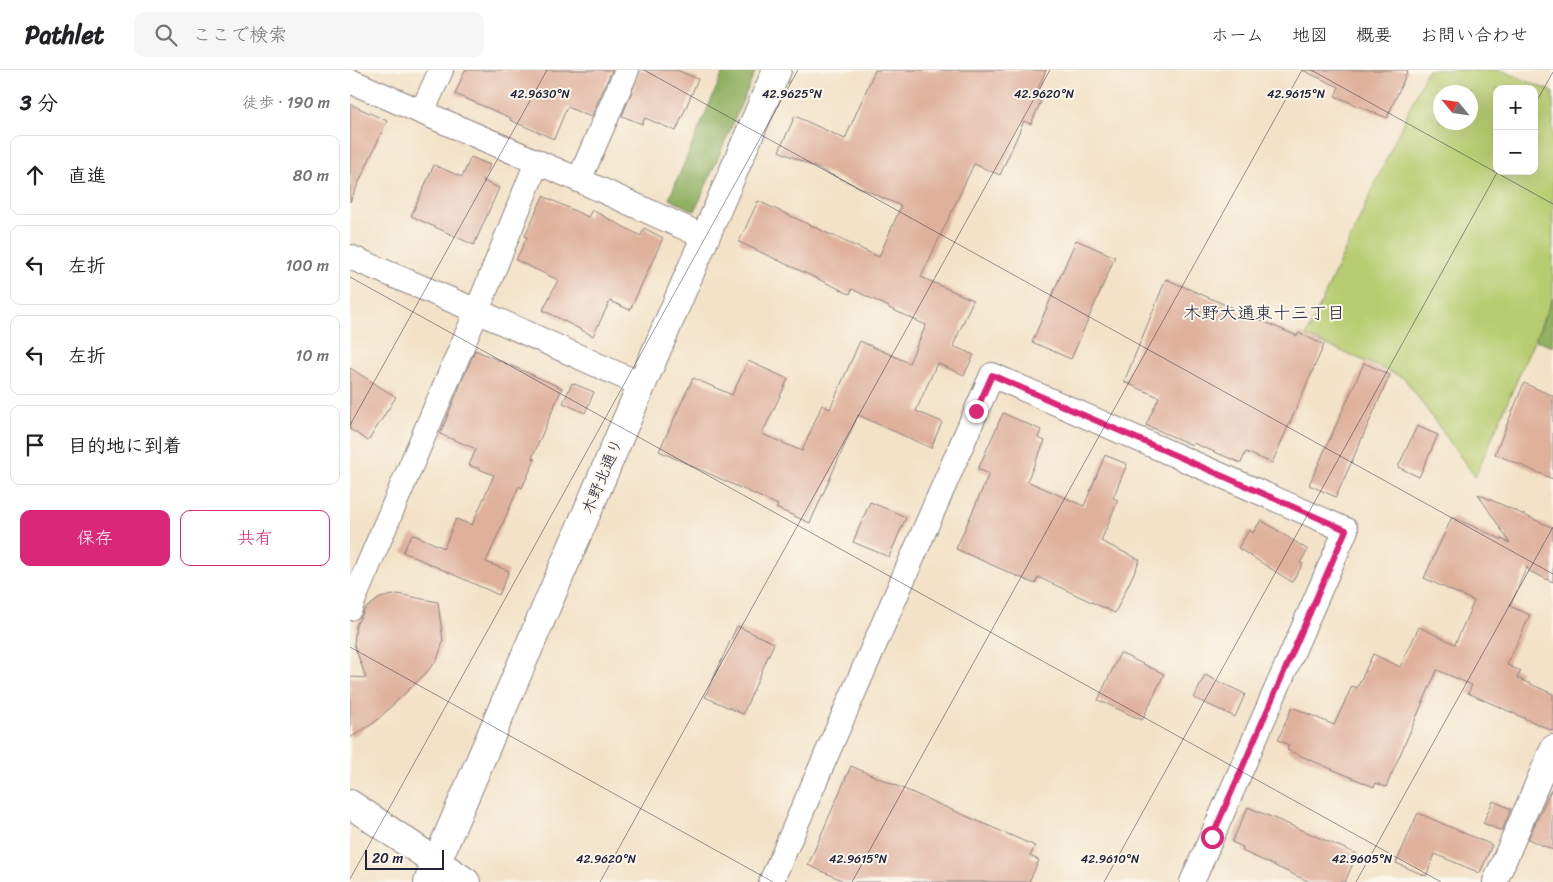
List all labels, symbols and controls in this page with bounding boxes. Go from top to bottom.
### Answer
search box [134,12,484,57]
text: Pathlet [25,14,104,56]
text: ここで検索 [192,18,287,51]
text: ホーム [1211,19,1264,51]
text: 地図 [1292,19,1328,51]
text: 概要 [1356,19,1392,51]
text: お問い合わせ [1420,19,1528,51]
icon: search [152,21,180,49]
text: 42.9630°N [510,83,571,105]
text: 42.9625°N [762,83,823,105]
text: 42.9620°N [1014,83,1075,105]
text: 42.9615°N [1267,83,1326,105]
text: 3 分 [20,84,58,122]
north arrow [1433,85,1478,130]
map controls [1493,85,1538,175]
button: + [1493,85,1538,130]
text: 徒歩 · 190 m [242,88,330,117]
button: − [1493,130,1538,175]
text: 直進 [68,159,106,192]
icon: ahead [21,161,49,189]
text: 80 m [293,161,329,190]
text: 左折 [68,249,106,282]
icon: left [21,251,49,279]
text: 100 m [285,251,329,280]
district label: 木野大通東十三丁目 [1183,297,1345,329]
text: 左折 [68,339,106,372]
icon: left [21,341,49,369]
text: 10 m [296,341,329,370]
route end [965,400,988,423]
text: 目的地に到着 [68,429,182,462]
icon: arrive [21,431,49,459]
street label: 木野北通り [573,434,631,518]
button: 保存 [20,510,170,566]
button: 共有 [180,510,330,566]
route start [1201,826,1224,849]
text: 20 m [372,846,403,871]
scale bar [365,847,444,870]
text: 42.9620°N [576,848,637,870]
text: 42.9615°N [829,848,888,870]
text: 42.9610°N [1081,848,1140,870]
text: 42.9605°N [1332,848,1393,870]

